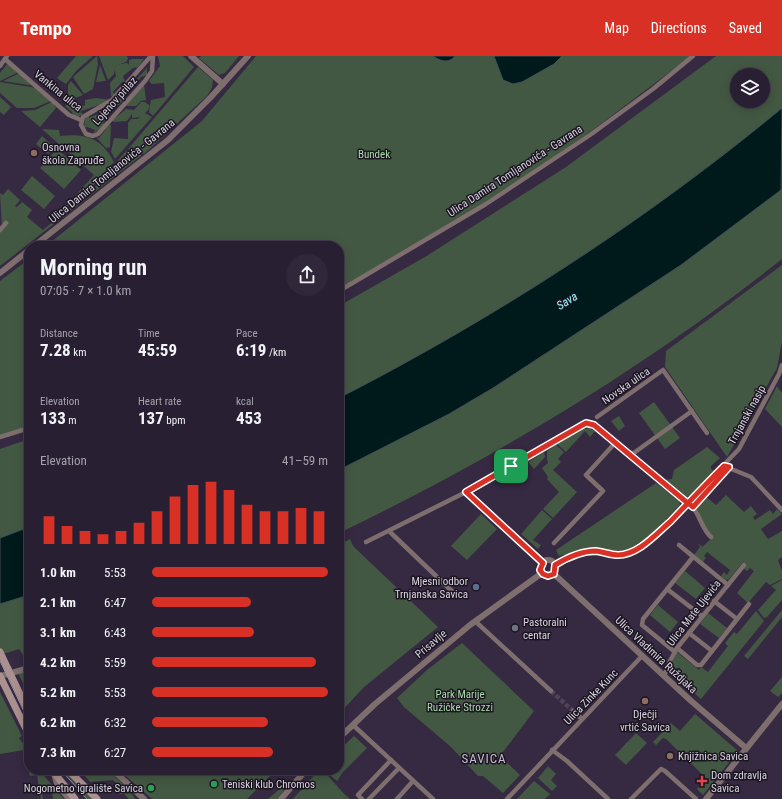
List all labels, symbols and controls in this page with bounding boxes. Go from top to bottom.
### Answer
text: Tempo [20,17,72,40]
text: Map [605,20,629,36]
text: Directions [651,20,707,36]
text: Saved [729,20,762,36]
street label: Vankina ulica [31,68,85,114]
map controls [730,68,770,108]
button: layers [730,68,770,108]
street label: Lojenov prilaz [90,74,140,128]
street label: Ulica Damira Tomljanovića - Gavrana [47,116,177,226]
street label: Ulica Damira Tomljanovića - Gavrana [445,123,585,219]
place label: Osnovna škola Zapruđe [42,141,104,167]
marker: Osnovna škola Zapruđe [29,148,39,158]
park label: Bundek [358,148,390,161]
button: share [286,254,328,296]
text: Morning run [40,255,147,280]
text: 07:05 · 7 × 1.0 km [40,283,131,298]
water label: Sava [554,289,580,313]
text: Distance [40,327,78,340]
text: Time [138,327,160,340]
text: Pace [236,327,258,340]
text: 7.28 [40,340,71,360]
text: 45:59 [138,340,177,360]
text: 6:19 [236,340,266,360]
text: km [71,346,86,359]
text: /km [266,346,286,359]
street label: Novska ulica [600,365,652,407]
street label: Trnjanski nasip [725,383,769,447]
text: Elevation [40,395,80,408]
text: Heart rate [138,395,181,408]
text: kcal [236,395,254,408]
text: 133 [40,408,66,428]
text: 137 [138,408,164,428]
text: 453 [236,408,262,428]
text: m [66,414,77,427]
text: bpm [164,414,185,427]
pin [494,449,528,483]
text: Elevation [40,453,87,468]
text: 41–59 m [282,453,328,468]
icon: arrive [500,455,522,477]
text: 1.0 km [40,565,76,580]
text: 5:53 [104,565,126,580]
place label: Mjesni odbor Trnjanska Savica [395,575,469,601]
street label: Ulica Mate Ujevića [664,578,724,648]
marker: Mjesni odbor Trnjanska Savica [471,582,481,592]
text: 2.1 km [40,595,76,610]
text: 6:47 [104,595,126,610]
street label: Ulica Vladimira Ruždjaka [612,614,700,696]
place label: Pastoralni centar [523,616,567,642]
marker: Pastoralni centar [510,623,520,633]
text: 3.1 km [40,625,76,640]
text: 6:43 [104,625,126,640]
street label: Prisavlje [413,627,449,661]
text: 4.2 km [40,655,76,670]
text: 5:59 [104,655,126,670]
street label: Ulica Zinke Kunc [561,667,621,727]
text: 5.2 km [40,685,76,700]
text: 5:53 [104,685,126,700]
park label: Park Marije Ružičke Strozzi [427,688,493,714]
marker: Dječji vrtić Savica [640,696,650,706]
place label: Dječji vrtić Savica [620,708,670,734]
text: 6.2 km [40,715,76,730]
text: 6:32 [104,715,126,730]
text: 7.3 km [40,745,76,760]
text: 6:27 [104,745,126,760]
place label: Knjižnica Savica [678,750,748,763]
district label: SAVICA [461,751,507,766]
marker: Knjižnica Savica [665,751,675,761]
place label: Dom zdravlja Savica [711,769,767,795]
marker: Dom zdravlja Savica [696,775,708,787]
place label: Teniski klub Chromos [222,778,315,791]
marker: Teniski klub Chromos [209,779,219,789]
place label: Nogometno igralište Savica [24,782,143,795]
marker: Nogometno igralište Savica [146,783,156,793]

